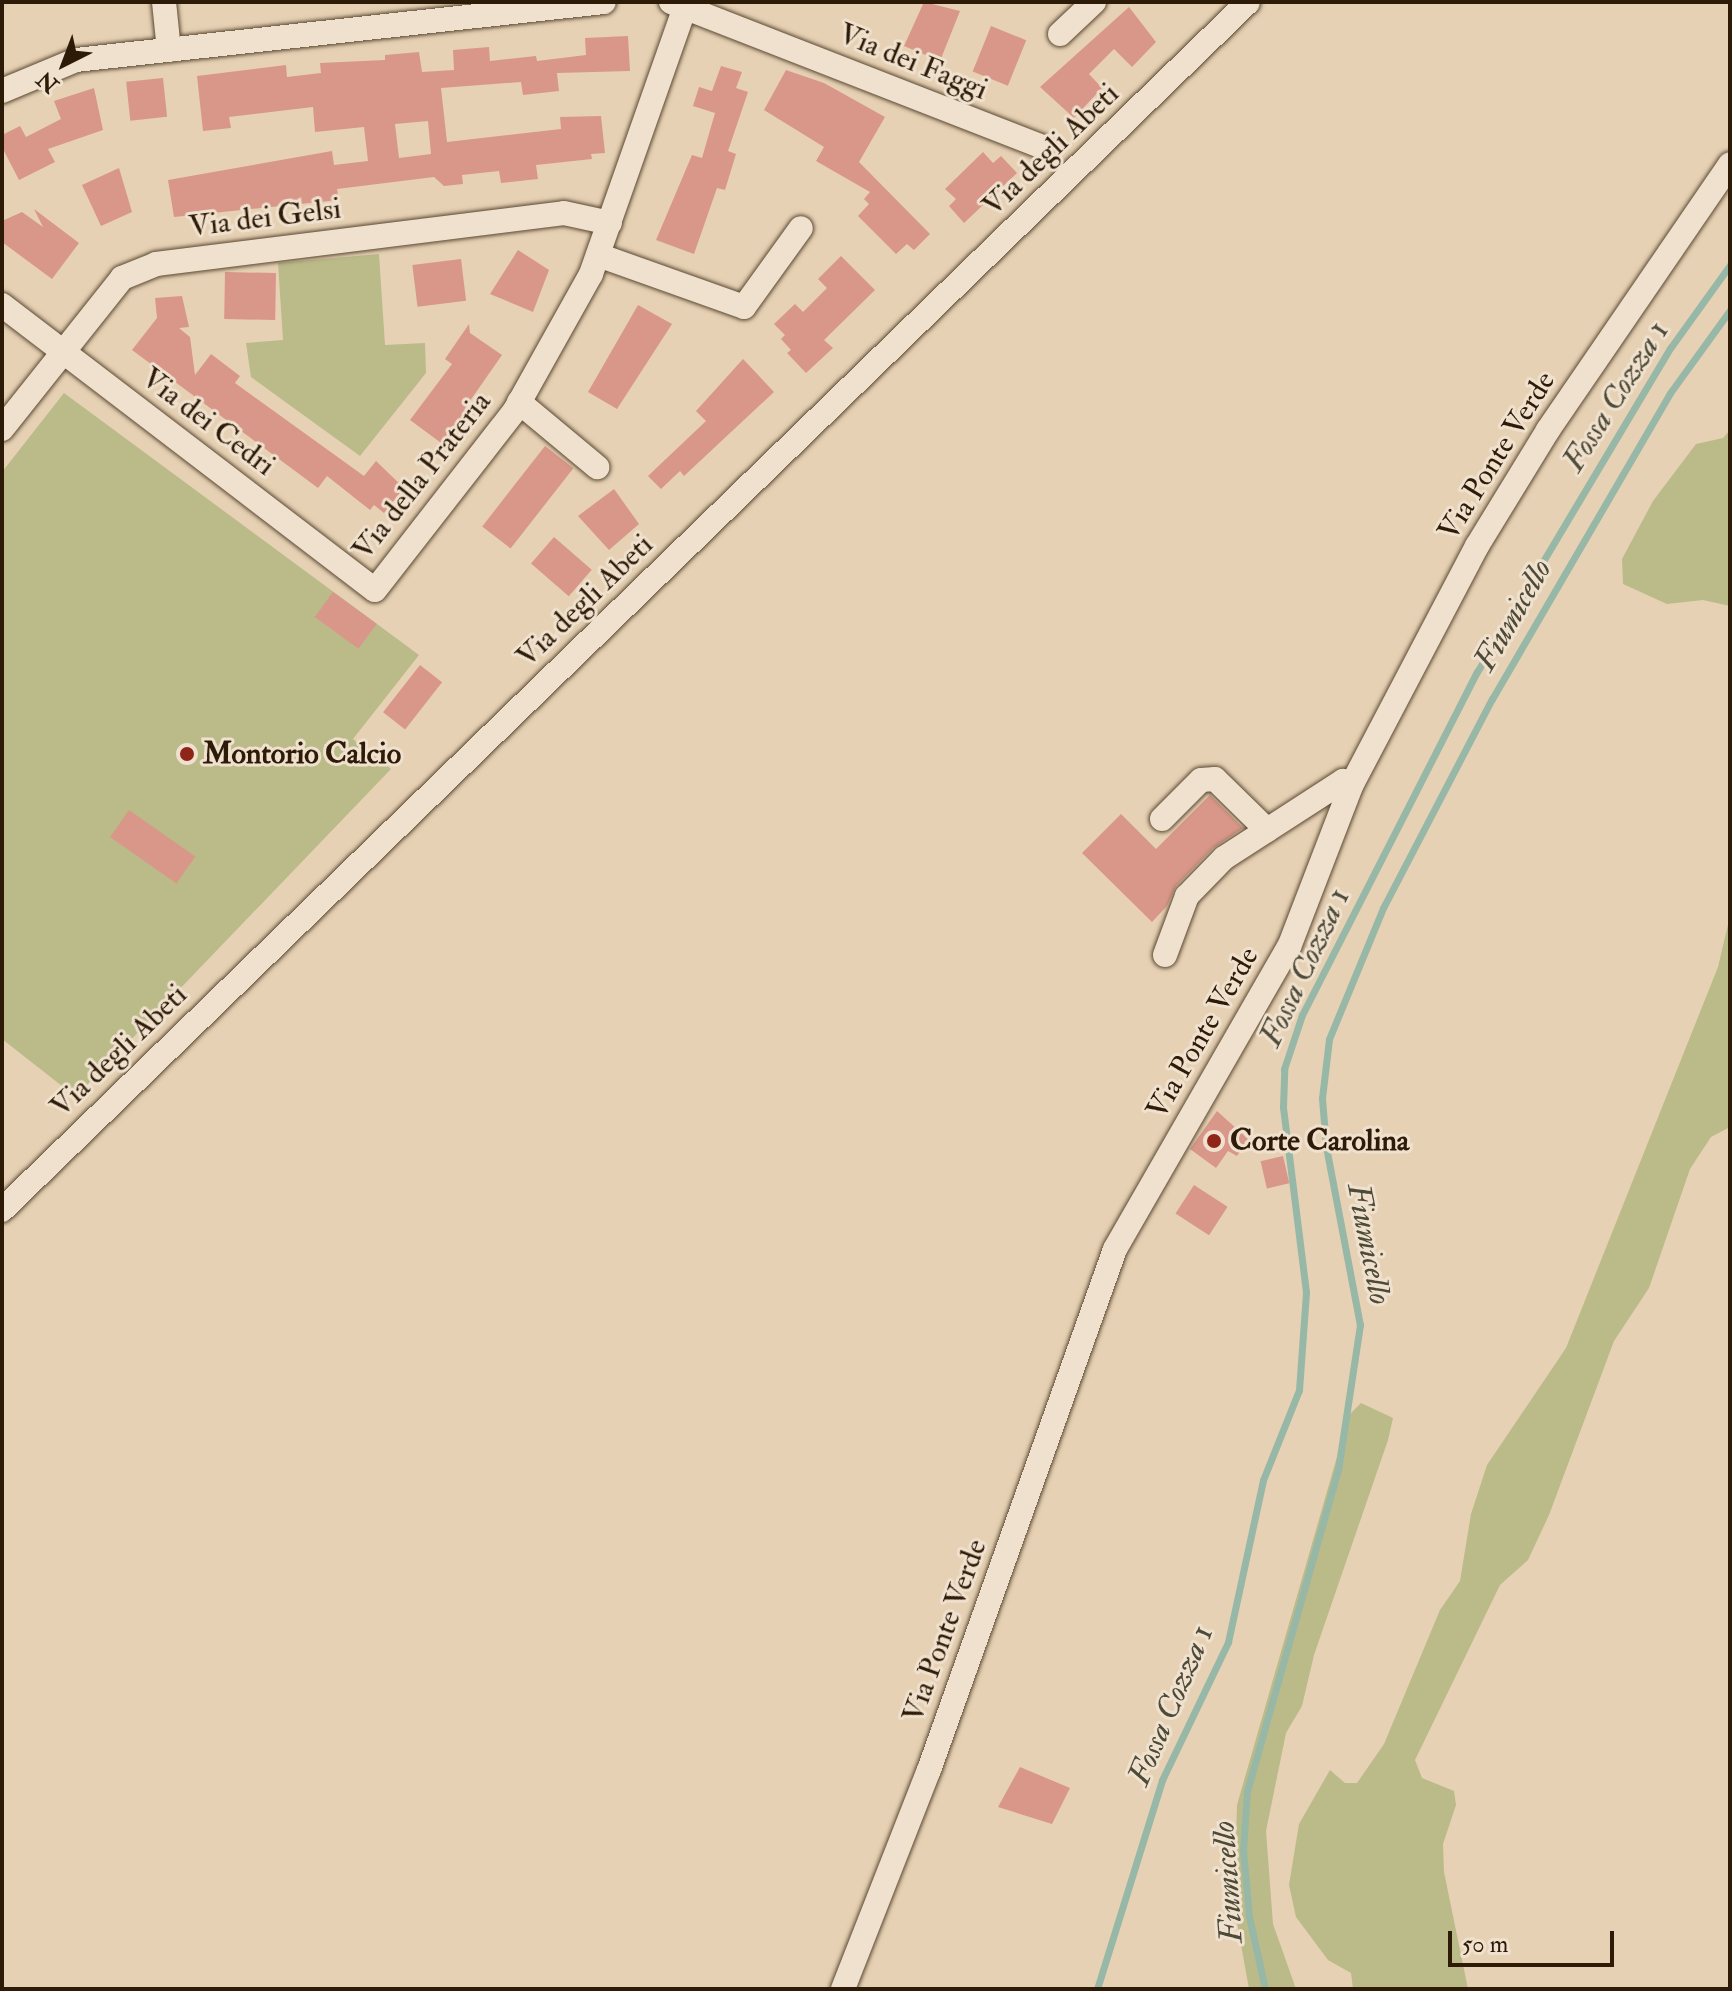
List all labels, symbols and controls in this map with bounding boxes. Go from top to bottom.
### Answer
street label: Via dei Faggi [833,16,993,108]
north arrow [24,24,104,104]
text: N [31,65,65,99]
street label: Via degli Abeti [975,76,1127,224]
street label: Via dei Gelsi [187,191,343,245]
water label: Fossa Cozza 1 [1555,313,1677,479]
street label: Via dei Cedri [134,360,282,484]
street label: Via Ponte Verde [1431,365,1563,547]
street label: Via della Prateria [345,385,499,567]
street label: Via degli Abeti [509,527,661,675]
water label: Fiumicello [1466,552,1560,678]
place label: Montorio Calcio [203,736,401,772]
marker: Montorio Calcio [178,745,196,763]
water label: Fossa Cozza 1 [1252,882,1358,1052]
street label: Via Ponte Verde [1139,941,1267,1125]
street label: Via degli Abeti [43,977,195,1125]
place label: Corte Carolina [1230,1123,1409,1159]
marker: Corte Carolina [1205,1132,1223,1150]
water label: Fiumicello [1338,1180,1400,1308]
street label: Via Ponte Verde [895,1534,995,1728]
water label: Fossa Cozza 1 [1120,1619,1222,1791]
water label: Fiumicello [1205,1820,1251,1944]
scale bar [1452,1915,1618,1965]
text: 50 m [1462,1929,1508,1960]

